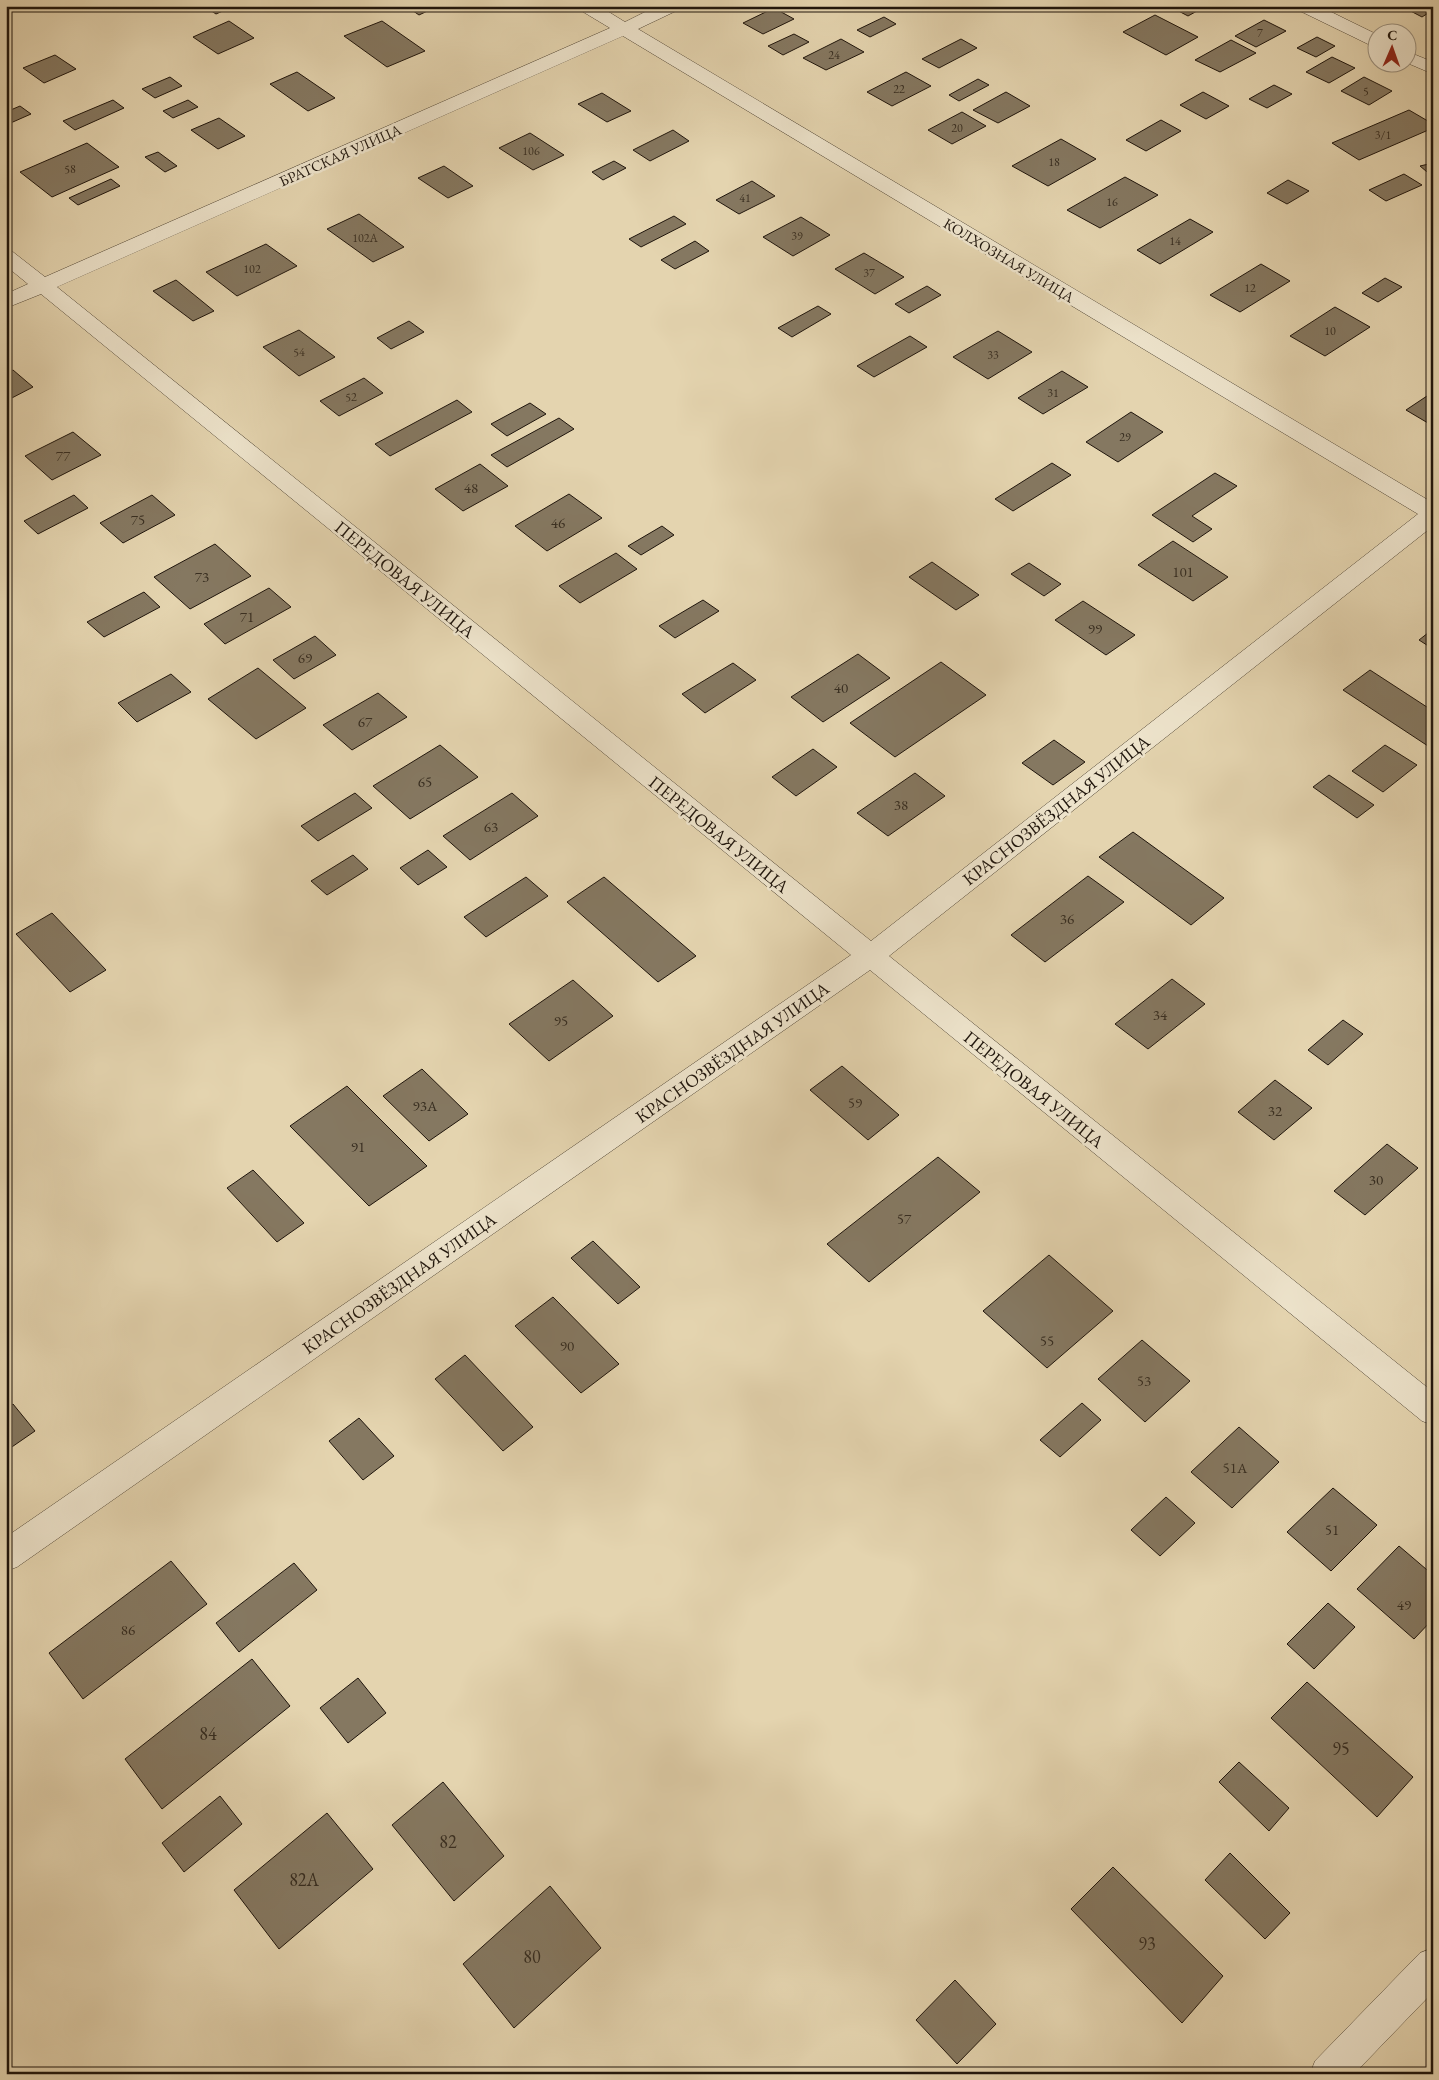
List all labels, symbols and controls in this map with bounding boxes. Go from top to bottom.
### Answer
north arrow [1366,22,1416,72]
house number: 7 [1257,25,1263,41]
text: С [1387,26,1398,44]
house number: 24 [828,47,840,63]
house number: 22 [893,81,905,97]
house number: 5 [1363,83,1369,99]
street label: БРАТСКАЯ УЛИЦА [276,119,405,190]
house number: 20 [951,120,963,136]
house number: 3/1 [1375,127,1391,143]
house number: 106 [522,143,540,159]
house number: 18 [1048,154,1060,170]
house number: 58 [64,161,76,177]
house number: 41 [739,190,751,206]
house number: 16 [1106,194,1118,210]
street label: КОЛХОЗНАЯ УЛИЦА [940,213,1078,307]
house number: 39 [791,228,803,244]
house number: 102А [352,230,378,246]
house number: 14 [1169,233,1181,249]
house number: 102 [243,261,261,277]
house number: 37 [863,265,875,281]
house number: 12 [1244,280,1256,296]
house number: 10 [1324,323,1336,339]
house number: 54 [293,344,305,360]
house number: 33 [987,347,999,363]
house number: 31 [1047,385,1059,401]
house number: 52 [345,389,357,405]
house number: 29 [1119,429,1131,445]
house number: 77 [56,446,71,465]
house number: 48 [464,478,478,497]
house number: 75 [131,510,145,529]
house number: 46 [551,513,565,532]
street label: ПЕРЕДОВАЯ УЛИЦА [330,515,480,643]
house number: 101 [1172,562,1194,581]
house number: 73 [195,567,209,586]
house number: 71 [240,607,254,626]
house number: 99 [1088,619,1102,638]
house number: 69 [298,648,312,667]
house number: 40 [834,678,848,697]
house number: 67 [358,712,373,731]
street label: КРАСНОЗВЁЗДНАЯ УЛИЦА [958,729,1155,890]
street label: ПЕРЕДОВАЯ УЛИЦА [644,770,794,898]
house number: 65 [418,772,432,791]
house number: 38 [894,795,908,814]
house number: 63 [484,817,498,836]
house number: 36 [1060,909,1074,928]
street label: КРАСНОЗВЁЗДНАЯ УЛИЦА [631,976,834,1128]
house number: 34 [1153,1005,1168,1024]
house number: 95 [554,1011,568,1030]
street label: ПЕРЕДОВАЯ УЛИЦА [959,1025,1109,1153]
house number: 59 [848,1093,862,1112]
house number: 93А [413,1096,438,1115]
house number: 32 [1268,1101,1283,1120]
house number: 91 [351,1137,365,1156]
house number: 30 [1369,1170,1383,1189]
street label: КРАСНОЗВЁЗДНАЯ УЛИЦА [298,1207,501,1359]
house number: 57 [897,1209,912,1228]
house number: 55 [1040,1331,1054,1350]
house number: 90 [560,1336,574,1355]
house number: 53 [1137,1371,1151,1390]
house number: 51А [1223,1458,1248,1477]
house number: 51 [1325,1520,1339,1539]
house number: 49 [1397,1595,1411,1614]
house number: 86 [121,1620,135,1639]
house number: 84 [199,1722,217,1745]
house number: 95 [1332,1737,1350,1760]
house number: 82 [439,1830,457,1853]
house number: 82А [289,1868,319,1891]
house number: 93 [1138,1932,1156,1955]
house number: 80 [523,1945,541,1968]

